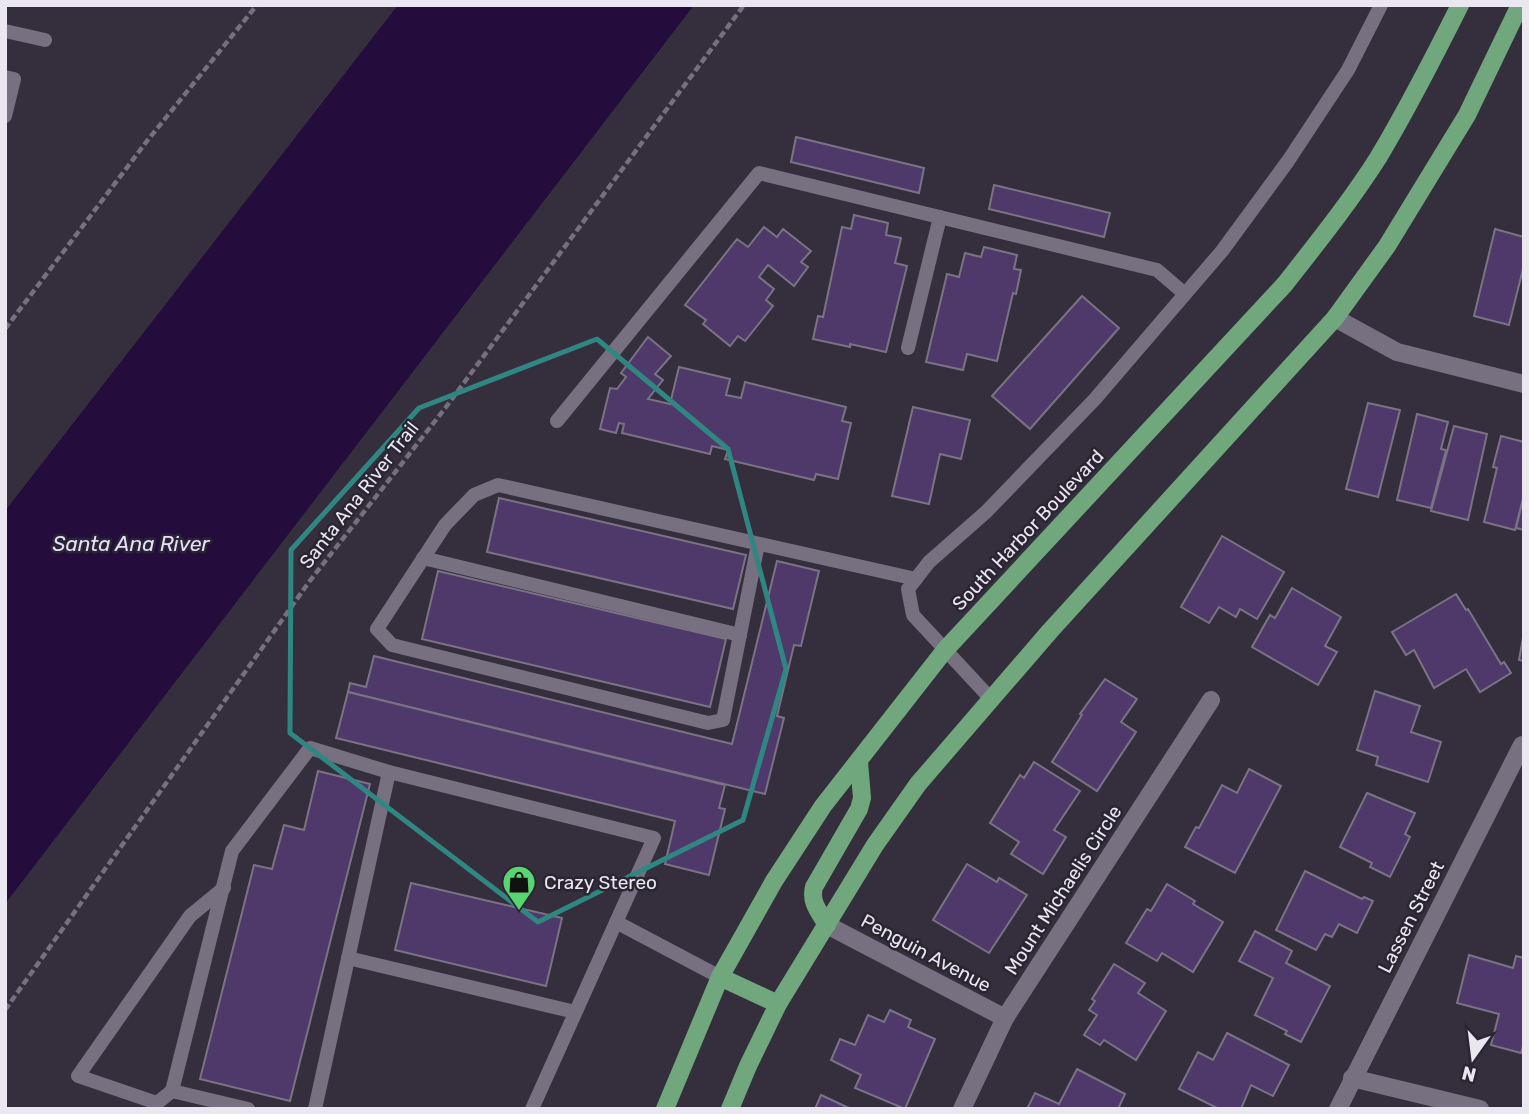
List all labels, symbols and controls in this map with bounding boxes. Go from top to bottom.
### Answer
street label: Santa Ana River Trail [294,417,424,573]
street label: South Harbor Boulevard [947,445,1109,615]
water label: Santa Ana River [52,531,211,556]
street label: Mount Michaelis Circle [1000,801,1126,979]
street label: Lassen Street [1373,857,1449,977]
shop icon: Crazy Stereo [500,863,538,912]
place label: Crazy Stereo [544,871,657,894]
street label: Penguin Avenue [857,909,995,997]
north arrow [1438,1023,1508,1093]
text: N [1460,1061,1478,1087]

